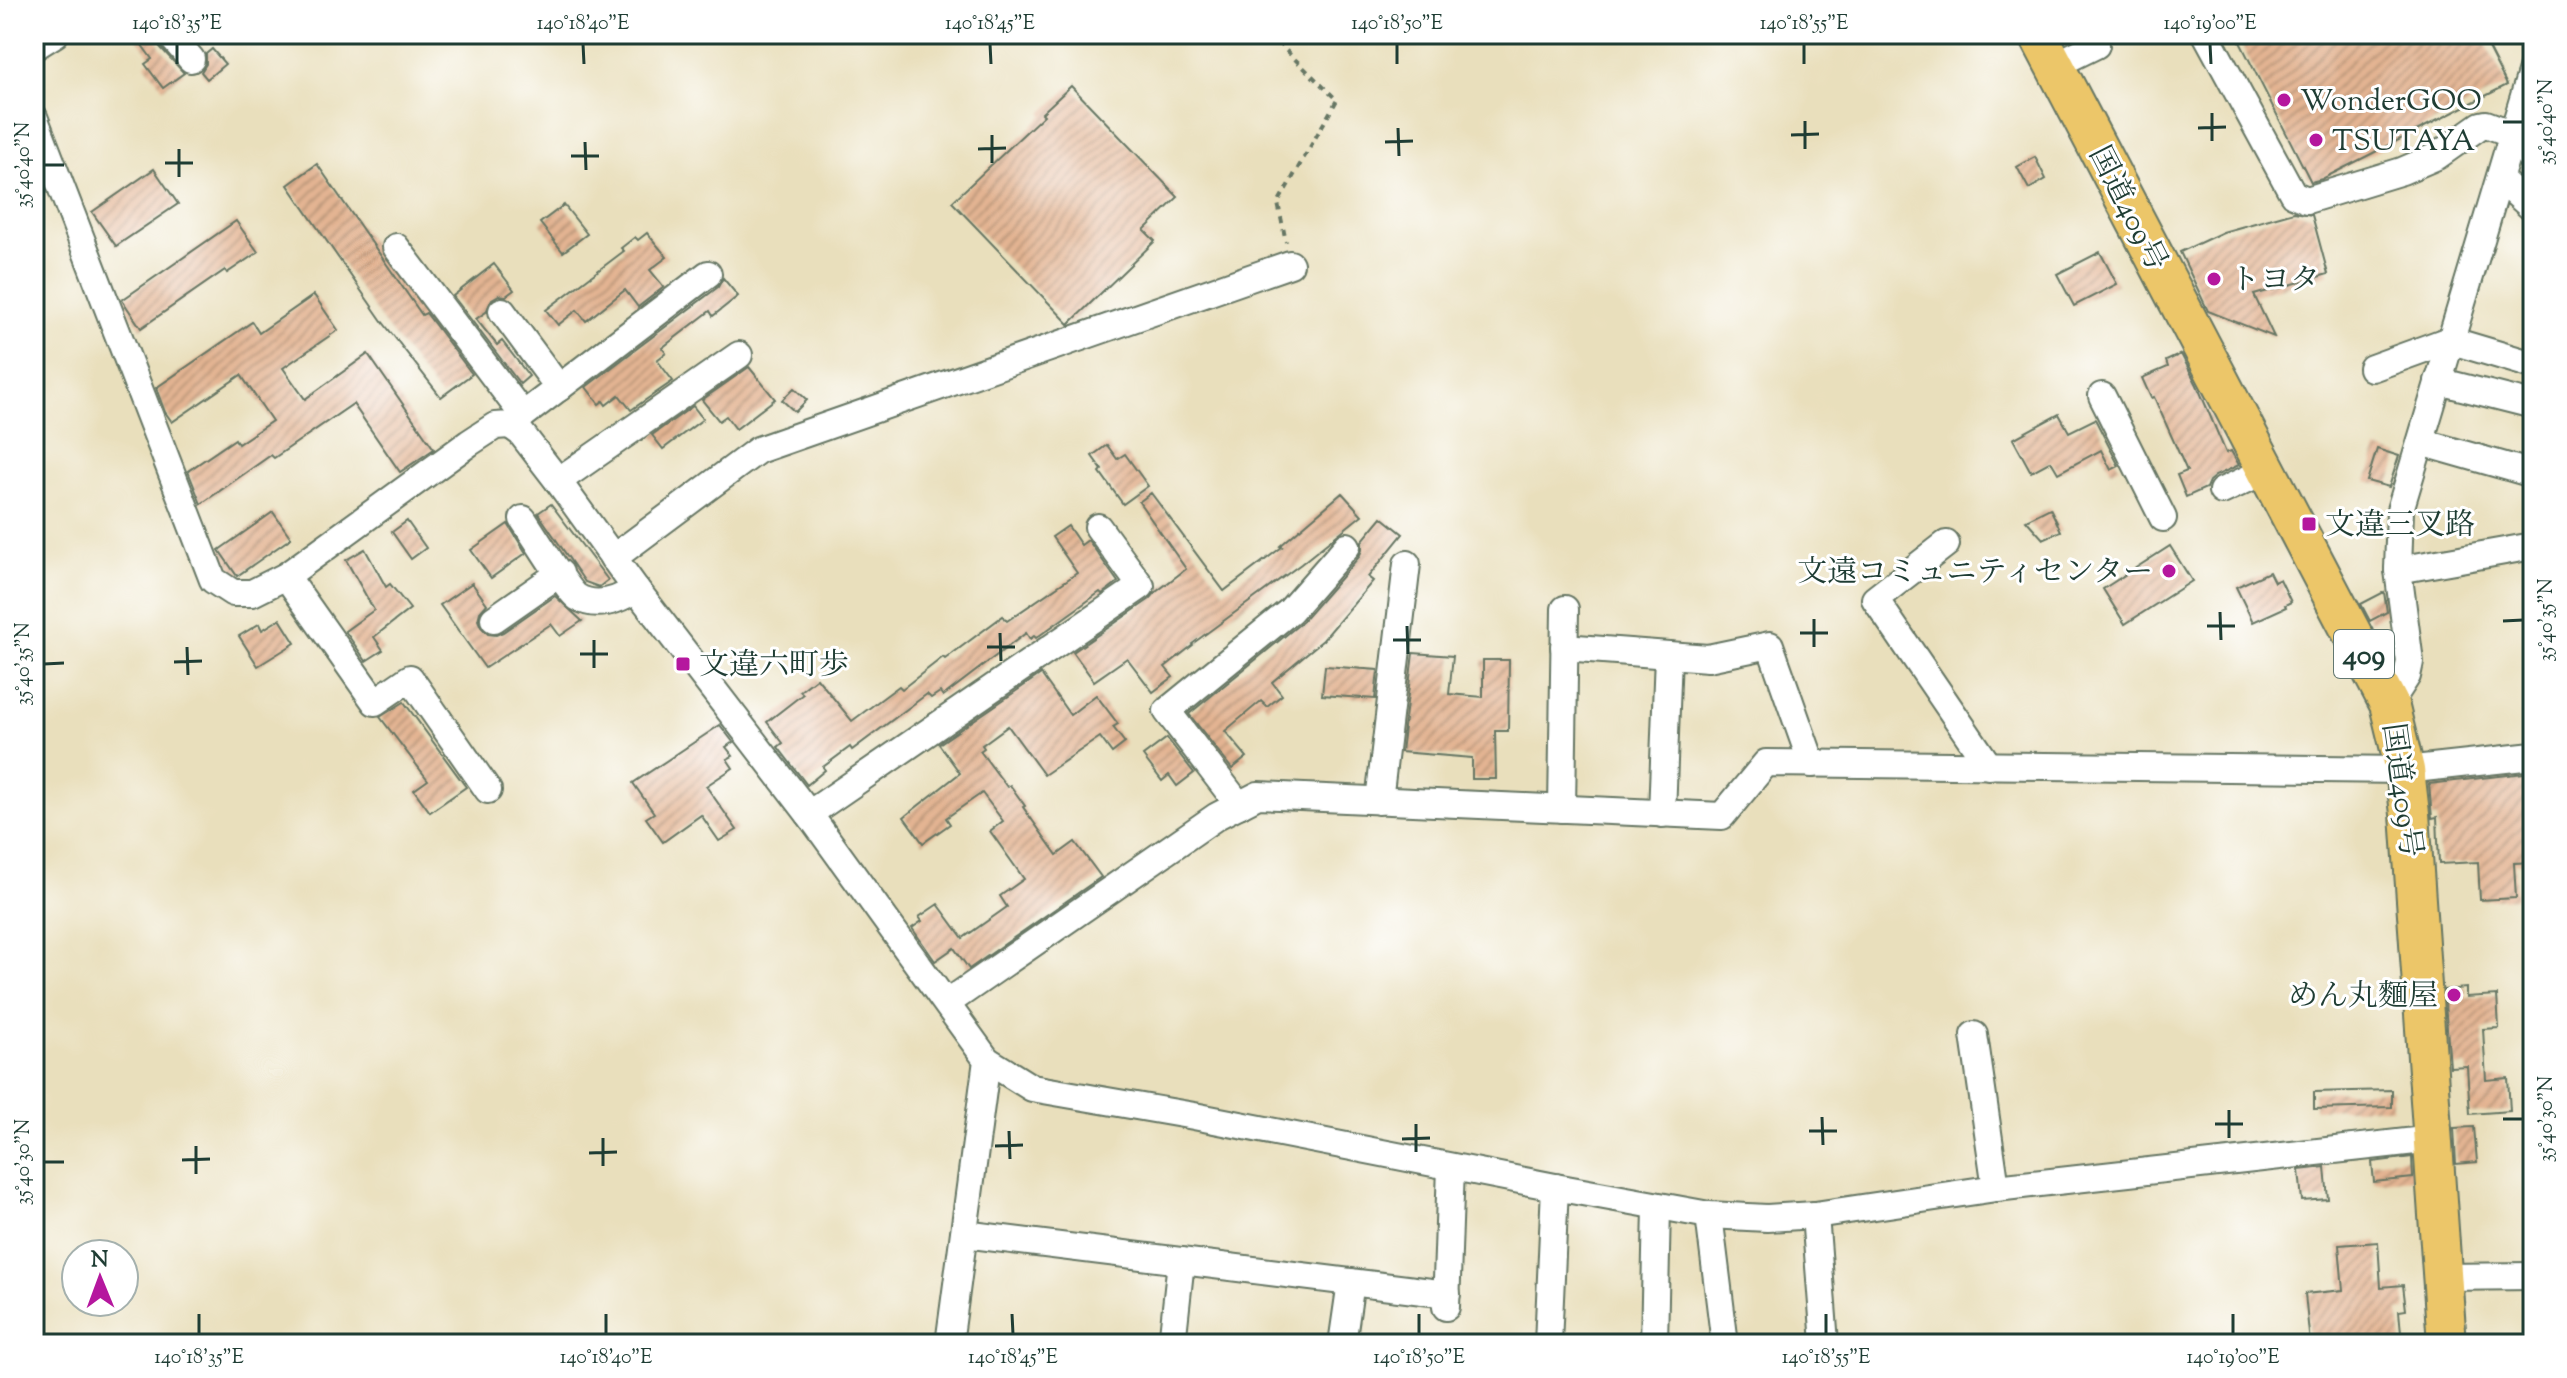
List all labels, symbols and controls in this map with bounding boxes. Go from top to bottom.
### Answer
text: 140°18'35"E [132,10,222,39]
text: 140°18'40"E [537,10,629,39]
text: 140°18'45"E [945,10,1035,39]
text: 140°18'50"E [1351,10,1443,39]
text: 140°18'55"E [1760,10,1848,39]
text: 140°19'00"E [2163,10,2257,39]
text: 35°40'40"N [2533,79,2562,165]
place label: WonderGOO [2300,81,2482,124]
marker: WonderGOO [2275,91,2293,109]
place label: TSUTAYA [2332,121,2475,164]
text: 35°40'40"N [10,122,39,208]
marker: TSUTAYA [2307,131,2325,149]
street label: 国道409号 [2077,139,2177,279]
place label: トヨタ [2230,260,2320,303]
marker: トヨタ [2205,270,2223,288]
place label: 文違三叉路 [2325,505,2475,548]
marker: 文違三叉路 [2300,515,2318,533]
place label: 文遠コミュニティセンター [1797,552,2153,595]
marker: 文遠コミュニティセンター [2160,562,2178,580]
text: 35°40'35"N [2533,578,2562,662]
text: 35°40'35"N [10,622,39,706]
road number: 409 [2334,630,2394,678]
place label: 文違六町歩 [699,645,849,688]
marker: 文違六町歩 [674,655,692,673]
street label: 国道409号 [2370,720,2431,860]
place label: めん丸麵屋 [2288,976,2438,1019]
marker: めん丸麵屋 [2445,986,2463,1004]
text: 35°40'30"N [2533,1076,2562,1162]
text: 35°40'30"N [10,1119,39,1205]
north arrow [60,1238,140,1318]
text: N [91,1245,109,1277]
text: 140°18'35"E [154,1344,244,1373]
text: 140°18'40"E [560,1344,652,1373]
text: 140°18'45"E [968,1344,1058,1373]
text: 140°18'50"E [1373,1344,1465,1373]
text: 140°18'55"E [1782,1344,1870,1373]
text: 140°19'00"E [2186,1344,2280,1373]

